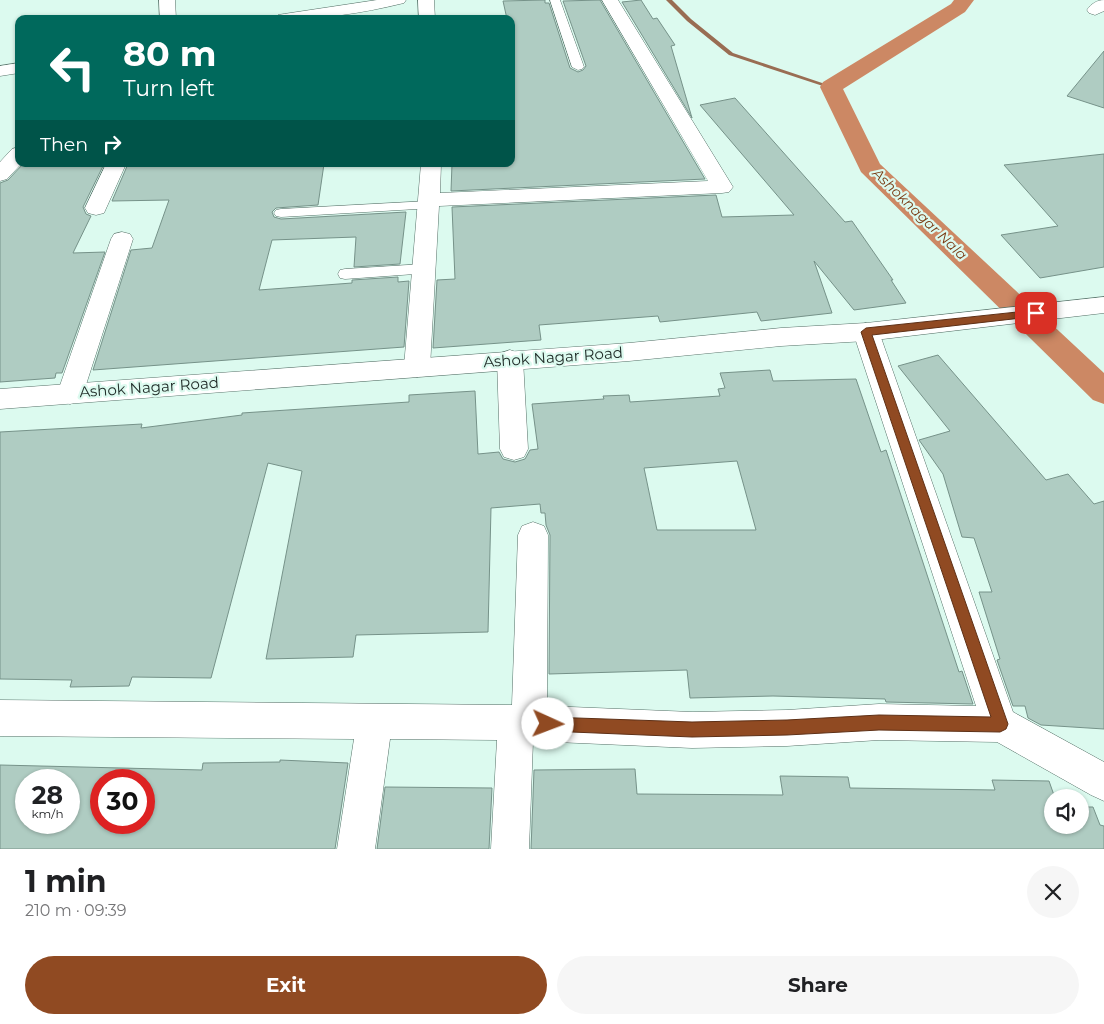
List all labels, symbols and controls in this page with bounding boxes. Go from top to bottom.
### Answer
text: 80 m [123,32,217,75]
icon: left [40,35,105,100]
text: Turn left [123,75,215,102]
icon: right [98,130,126,158]
text: Then [40,133,88,156]
water label: Ashoknagar Nala [868,164,971,264]
pin [1015,292,1057,334]
icon: arrive [1022,299,1050,327]
street label: Ashok Nagar Road [483,343,623,371]
street label: Ashok Nagar Road [79,373,219,401]
position arrow [521,697,573,749]
speed limit sign: 30 [90,769,155,834]
text: 28 [32,780,63,810]
map controls [1044,789,1089,834]
button: sound [1044,789,1089,834]
text: km/h [31,806,64,821]
text: 1 min [25,863,106,900]
button: close [1027,866,1079,918]
text: 210 m · 09:39 [25,901,127,920]
button: Exit [25,956,547,1014]
button: Share [557,956,1079,1014]

